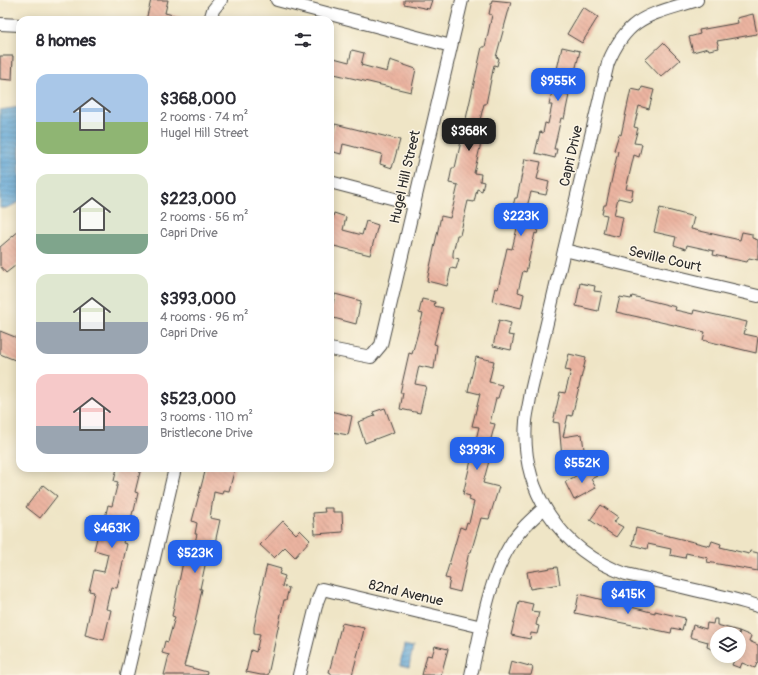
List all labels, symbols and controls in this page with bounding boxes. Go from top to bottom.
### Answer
icon: filters [292,29,314,51]
text: 8 homes [36,30,96,51]
pin: $955K [530,68,586,102]
text: $955K [540,73,576,89]
text: $368,000 [160,88,236,109]
icon: home [68,90,116,138]
text: 2 rooms · 74 m² [160,109,248,125]
pin: $368K [441,118,497,152]
text: $368K [451,123,487,139]
street label: Capri Drive [556,124,586,188]
text: Hugel Hill Street [160,125,248,141]
street label: Hugel Hill Street [386,128,424,225]
text: $223,000 [160,188,236,209]
icon: home [68,190,116,238]
pin: $223K [493,203,549,237]
text: $223K [503,208,539,224]
text: 2 rooms · 56 m² [160,209,248,225]
text: Capri Drive [160,225,218,241]
street label: Seville Court [627,242,703,276]
text: $393,000 [160,288,236,309]
icon: home [68,290,116,338]
text: 4 rooms · 96 m² [160,309,248,325]
text: Capri Drive [160,325,218,341]
text: $523,000 [160,388,236,409]
icon: home [68,390,116,438]
text: 3 rooms · 110 m² [160,409,253,425]
text: Bristlecone Drive [160,425,253,441]
pin: $393K [449,437,505,471]
text: $393K [459,442,495,458]
pin: $552K [554,450,610,484]
text: $552K [564,455,600,471]
pin: $463K [84,515,140,549]
text: $463K [93,520,131,536]
pin: $523K [167,540,223,574]
text: $523K [177,545,213,561]
street label: 82nd Avenue [367,576,445,610]
pin: $415K [600,581,656,615]
text: $415K [611,586,645,602]
map controls [710,627,746,663]
button: layers [710,627,746,663]

